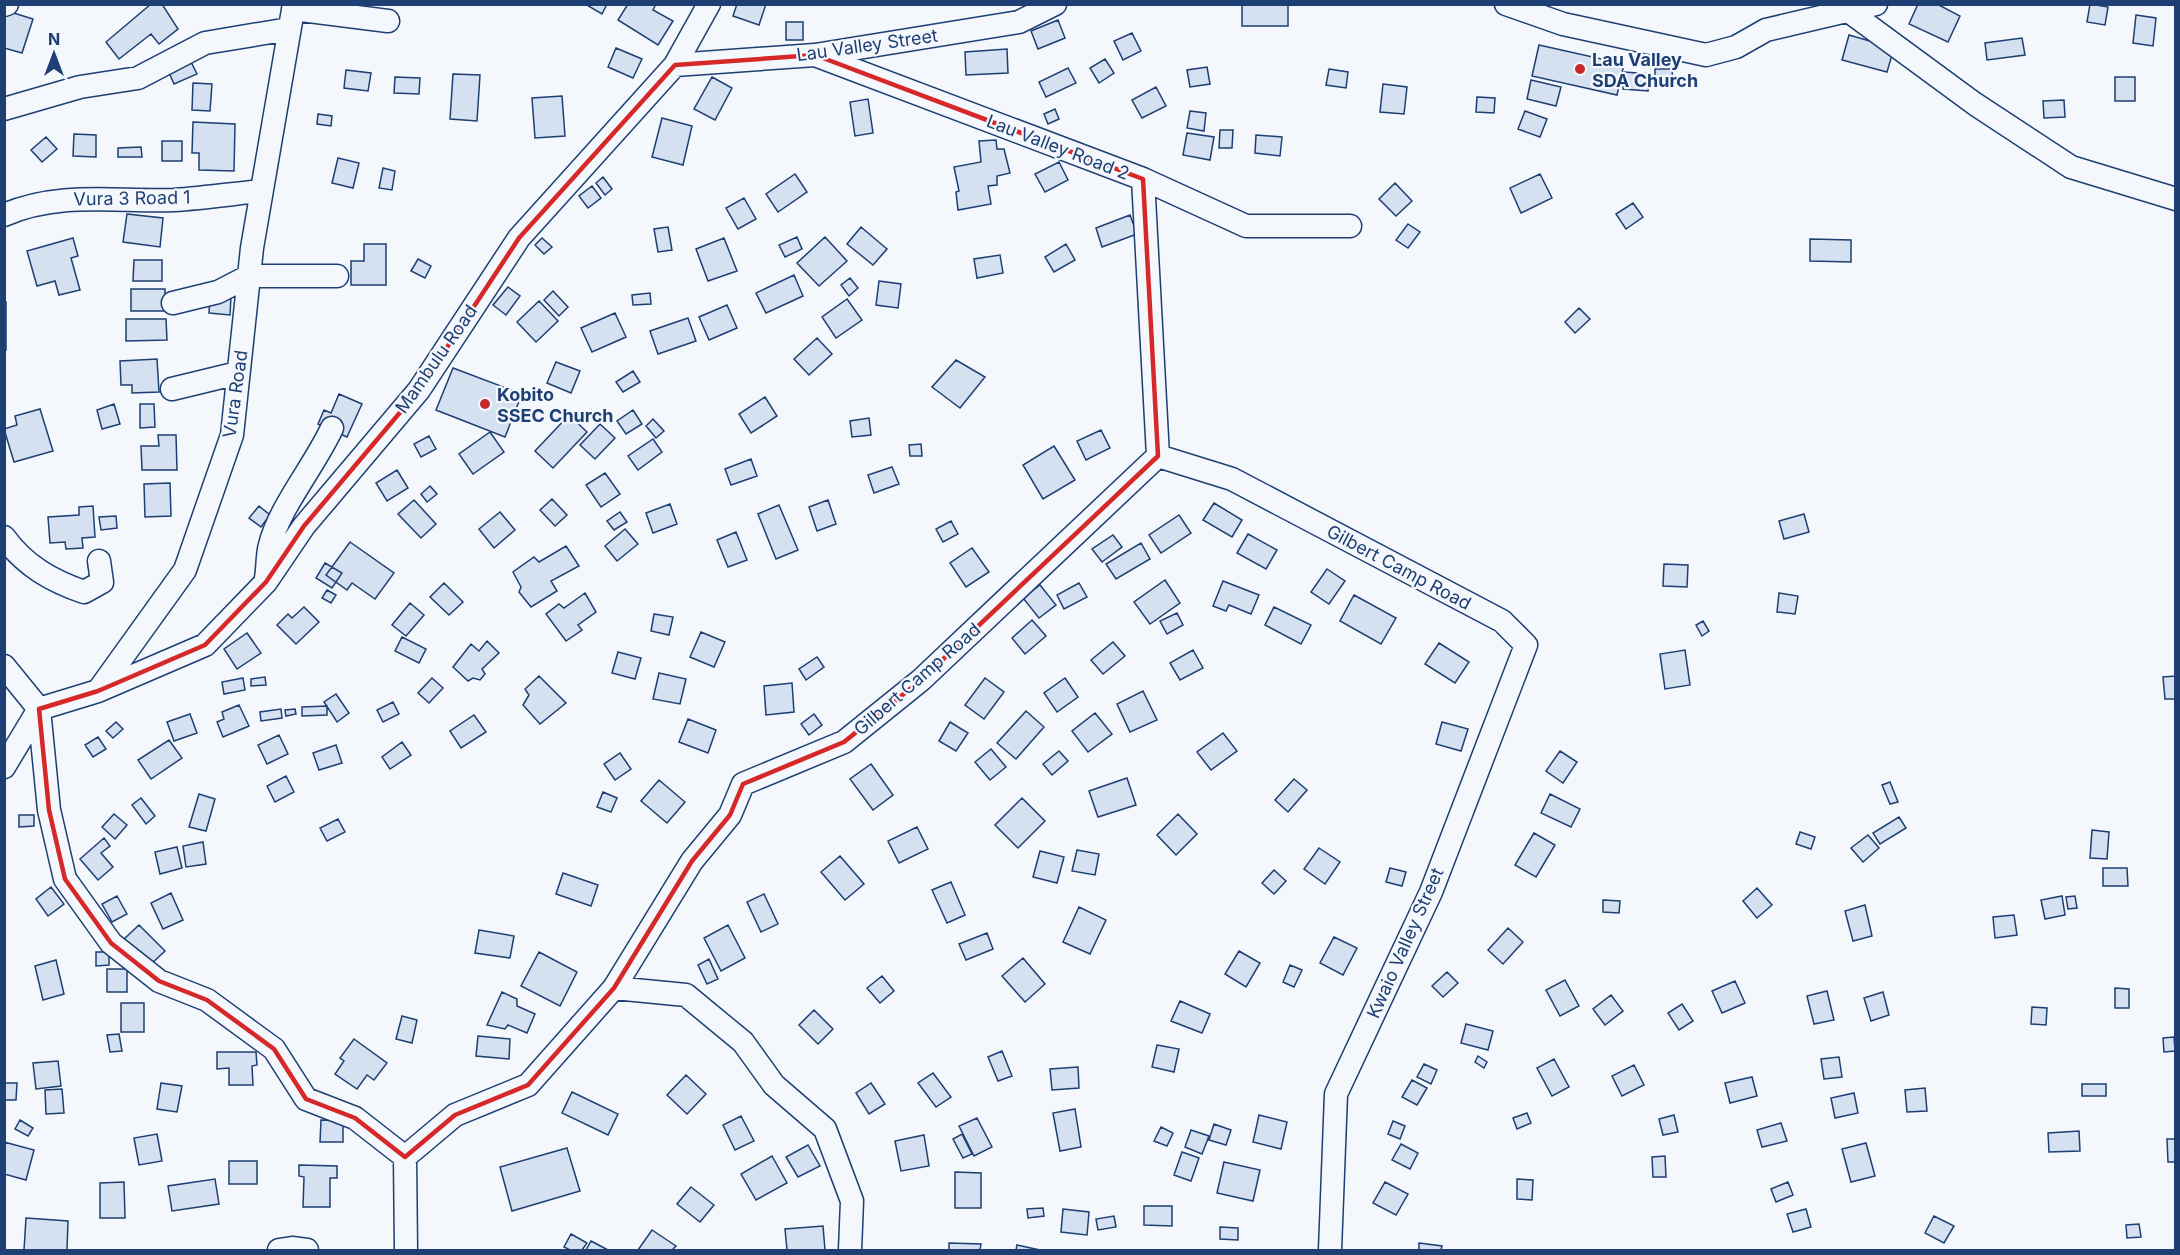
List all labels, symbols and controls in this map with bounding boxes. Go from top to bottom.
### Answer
north arrow [24,24,84,84]
street label: Lau Valley Street [795,25,939,65]
text: N [48,29,60,49]
place label: Lau Valley SDA Church [1592,49,1698,91]
marker: Lau Valley SDA Church [1573,62,1587,76]
street label: Lau Valley Road 2 [984,110,1132,184]
street label: Vura 3 Road 1 [73,186,191,210]
street label: Mambulu Road [391,301,481,417]
street label: Vura Road [218,349,252,439]
place label: Kobito SSEC Church [497,384,614,426]
marker: Kobito SSEC Church [478,397,492,411]
street label: Gilbert Camp Road [1323,520,1475,614]
street label: Gilbert Camp Road [850,619,984,739]
street label: Kwaio Valley Street [1362,864,1448,1021]

